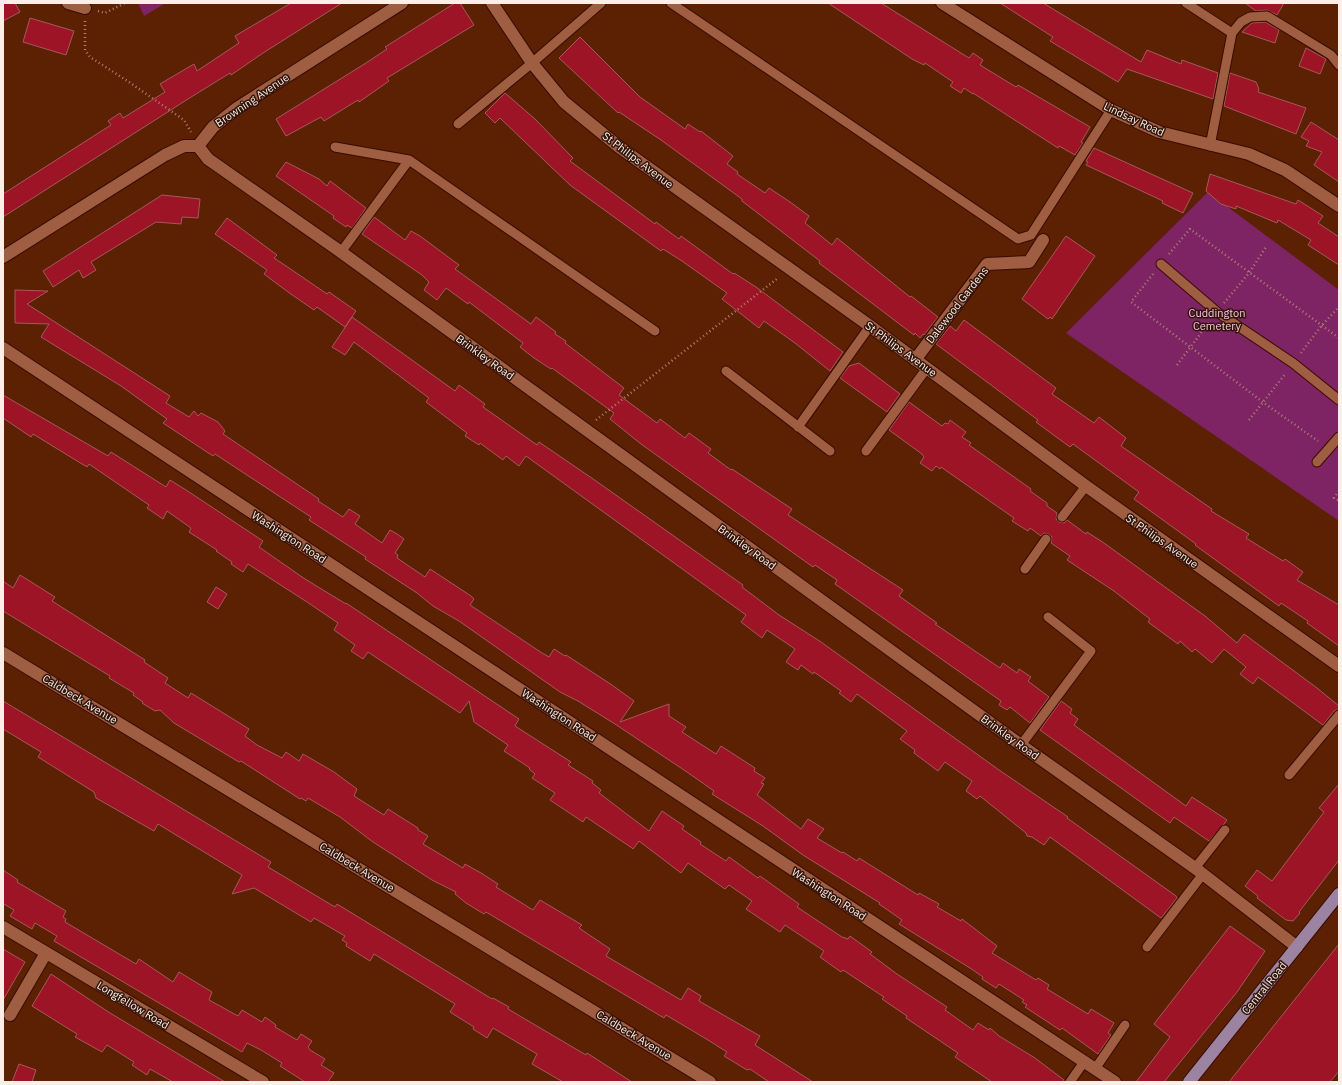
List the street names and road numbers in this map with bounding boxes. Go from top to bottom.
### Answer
street label: Browning Avenue [212,70,292,130]
street label: Lindsay Road [1101,99,1167,139]
street label: St Philips Avenue [600,129,676,191]
street label: Dalewood Gardens [923,264,991,346]
street label: St Philips Avenue [862,318,940,380]
street label: Brinkley Road [453,331,517,383]
street label: Washington Road [249,508,329,566]
street label: St Philips Avenue [1123,511,1201,571]
street label: Brinkley Road [715,521,779,573]
street label: Caldbeck Avenue [40,671,120,727]
street label: Washington Road [519,686,599,744]
street label: Brinkley Road [978,711,1042,763]
street label: Caldbeck Avenue [317,839,397,895]
street label: Washington Road [789,865,869,923]
street label: Central Road [1239,959,1289,1017]
street label: Longfellow Road [94,978,172,1032]
street label: Caldbeck Avenue [594,1007,674,1063]

